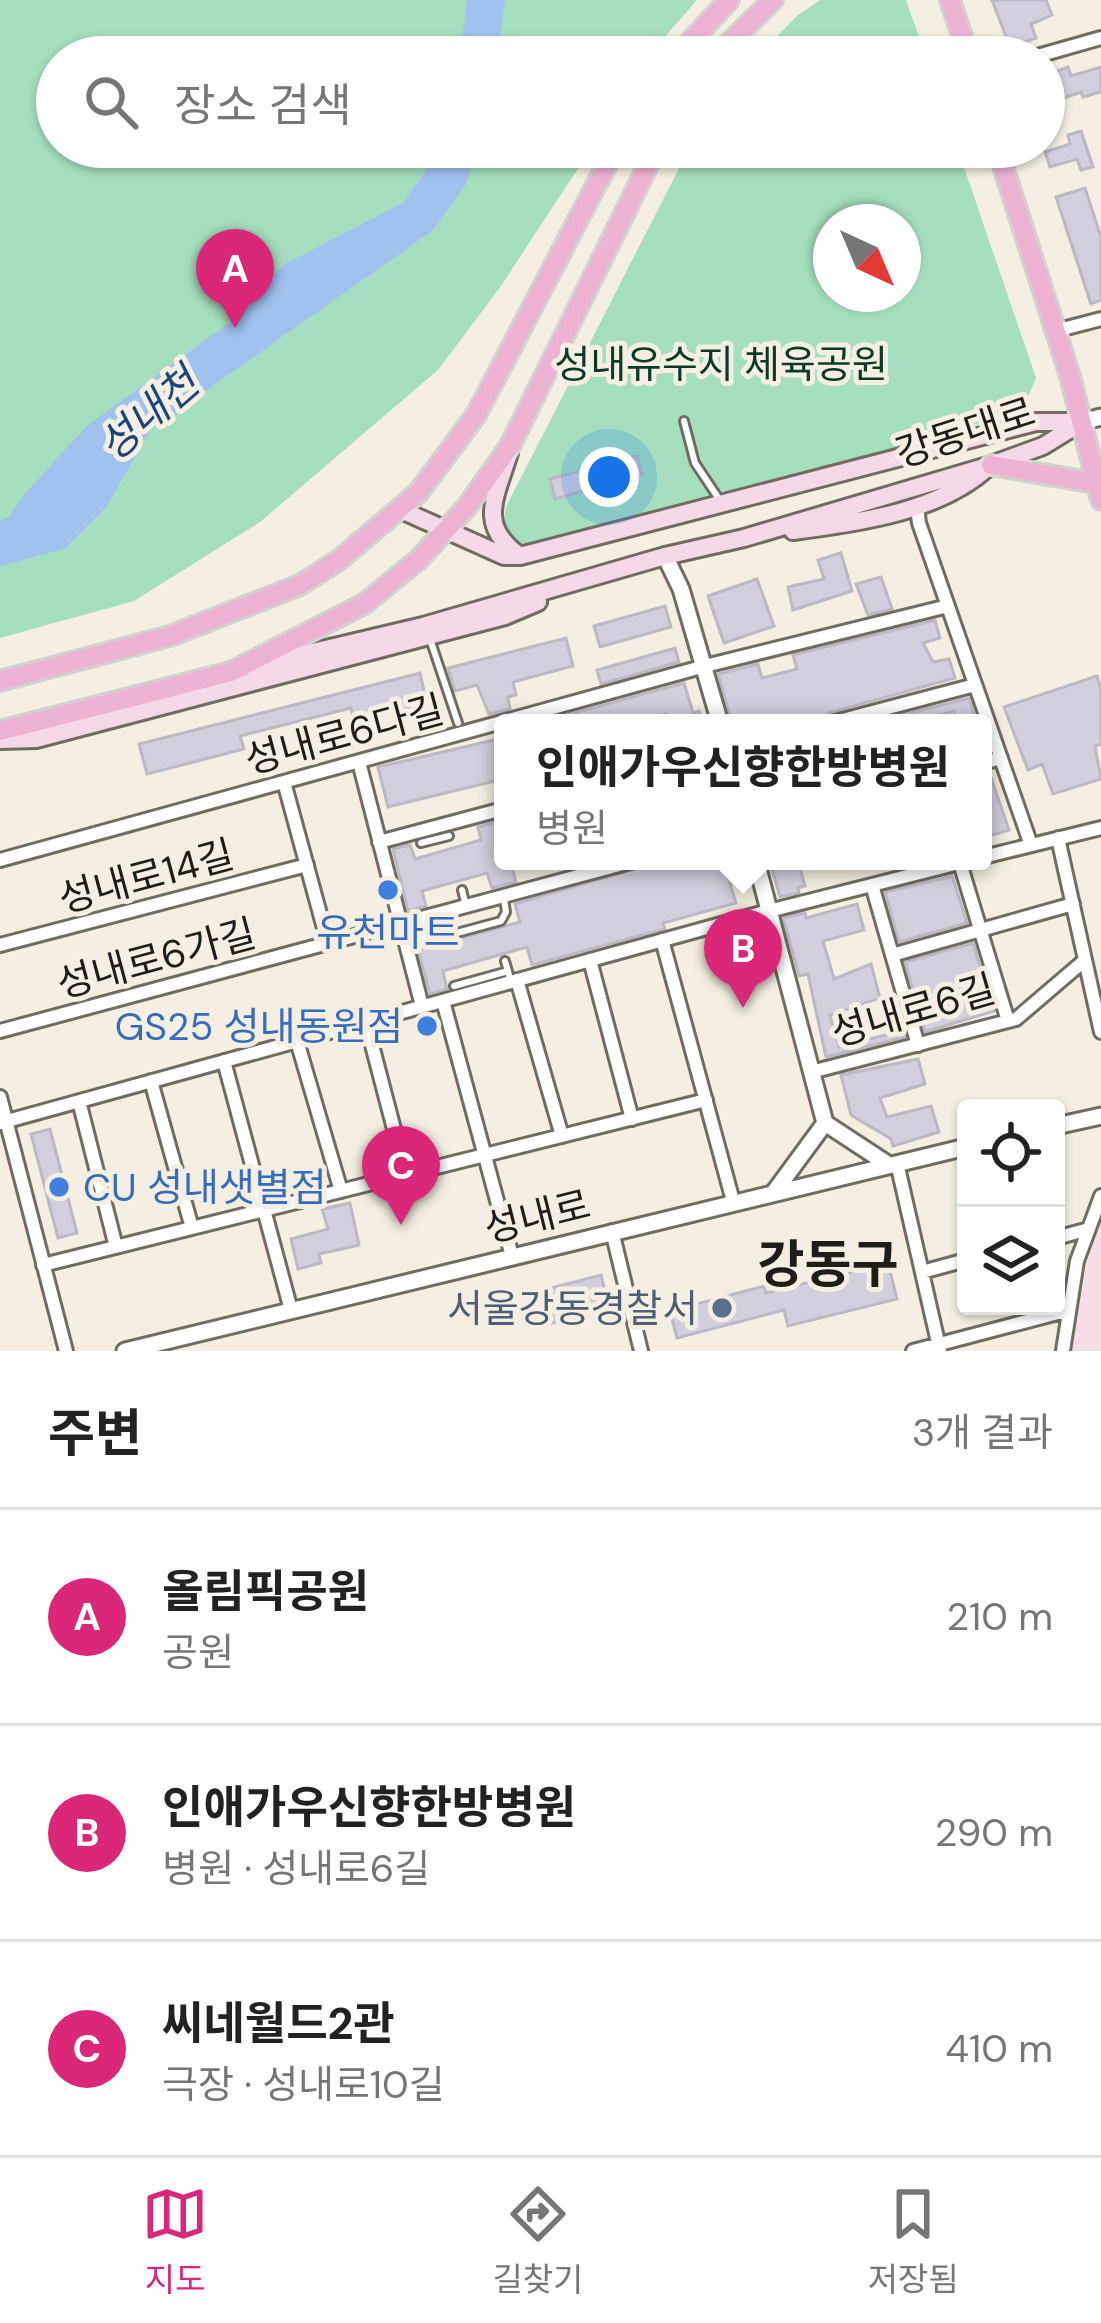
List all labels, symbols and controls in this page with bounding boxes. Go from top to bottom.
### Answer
search box [36,36,1065,168]
icon: search [78,69,144,135]
text: 장소 검색 [174,76,352,135]
north arrow [813,204,921,312]
pin: A [196,229,274,328]
park label: 성내유수지 체육공원 [554,339,888,390]
water label: 성내천 [87,353,213,473]
street label: 강동대로 [889,386,1041,479]
your location [579,447,639,507]
street label: 성내로6다길 [239,683,449,786]
popup [494,714,992,870]
text: 인애가우신향한방병원 [536,738,950,797]
text: 병원 [536,803,608,854]
street label: 성내로14길 [53,829,239,924]
marker: 유천마트 [375,877,401,903]
street label: 성내로6가길 [51,907,261,1010]
place label: 유천마트 [316,907,460,958]
pin: B [704,909,782,1008]
street label: 성내로6길 [825,963,1001,1058]
place label: GS25 성내동원점 [115,1001,403,1052]
marker: GS25 성내동원점 [414,1013,440,1039]
map controls [957,1099,1065,1315]
button: locate [957,1099,1065,1207]
pin: C [362,1126,440,1225]
place label: CU 성내샛별점 [83,1162,326,1213]
marker: CU 성내샛별점 [46,1174,72,1200]
street label: 성내로 [479,1179,596,1254]
button: layers [957,1207,1065,1315]
district label: 강동구 [758,1231,898,1298]
place label: 서울강동경찰서 [447,1283,698,1334]
marker: 서울강동경찰서 [709,1295,735,1321]
text: 주변 [48,1400,142,1467]
text: 3개 결과 [912,1407,1053,1458]
text: 올림픽공원 [162,1562,369,1621]
text: A [73,1591,101,1642]
text: 210 m [947,1591,1053,1642]
text: 공원 [162,1627,234,1678]
text: 인애가우신향한방병원 [162,1778,576,1837]
text: B [75,1807,99,1858]
text: 290 m [935,1807,1053,1858]
text: 병원 · 성내로6길 [162,1843,430,1894]
text: 씨네월드2관 [162,1994,395,2053]
text: C [73,2023,101,2074]
text: 410 m [945,2023,1053,2074]
text: 극장 · 성내로10길 [162,2059,445,2110]
tab: 지도 [142,2181,208,2301]
tab: 길찾기 [492,2181,583,2301]
tab: 저장됨 [868,2181,959,2301]

